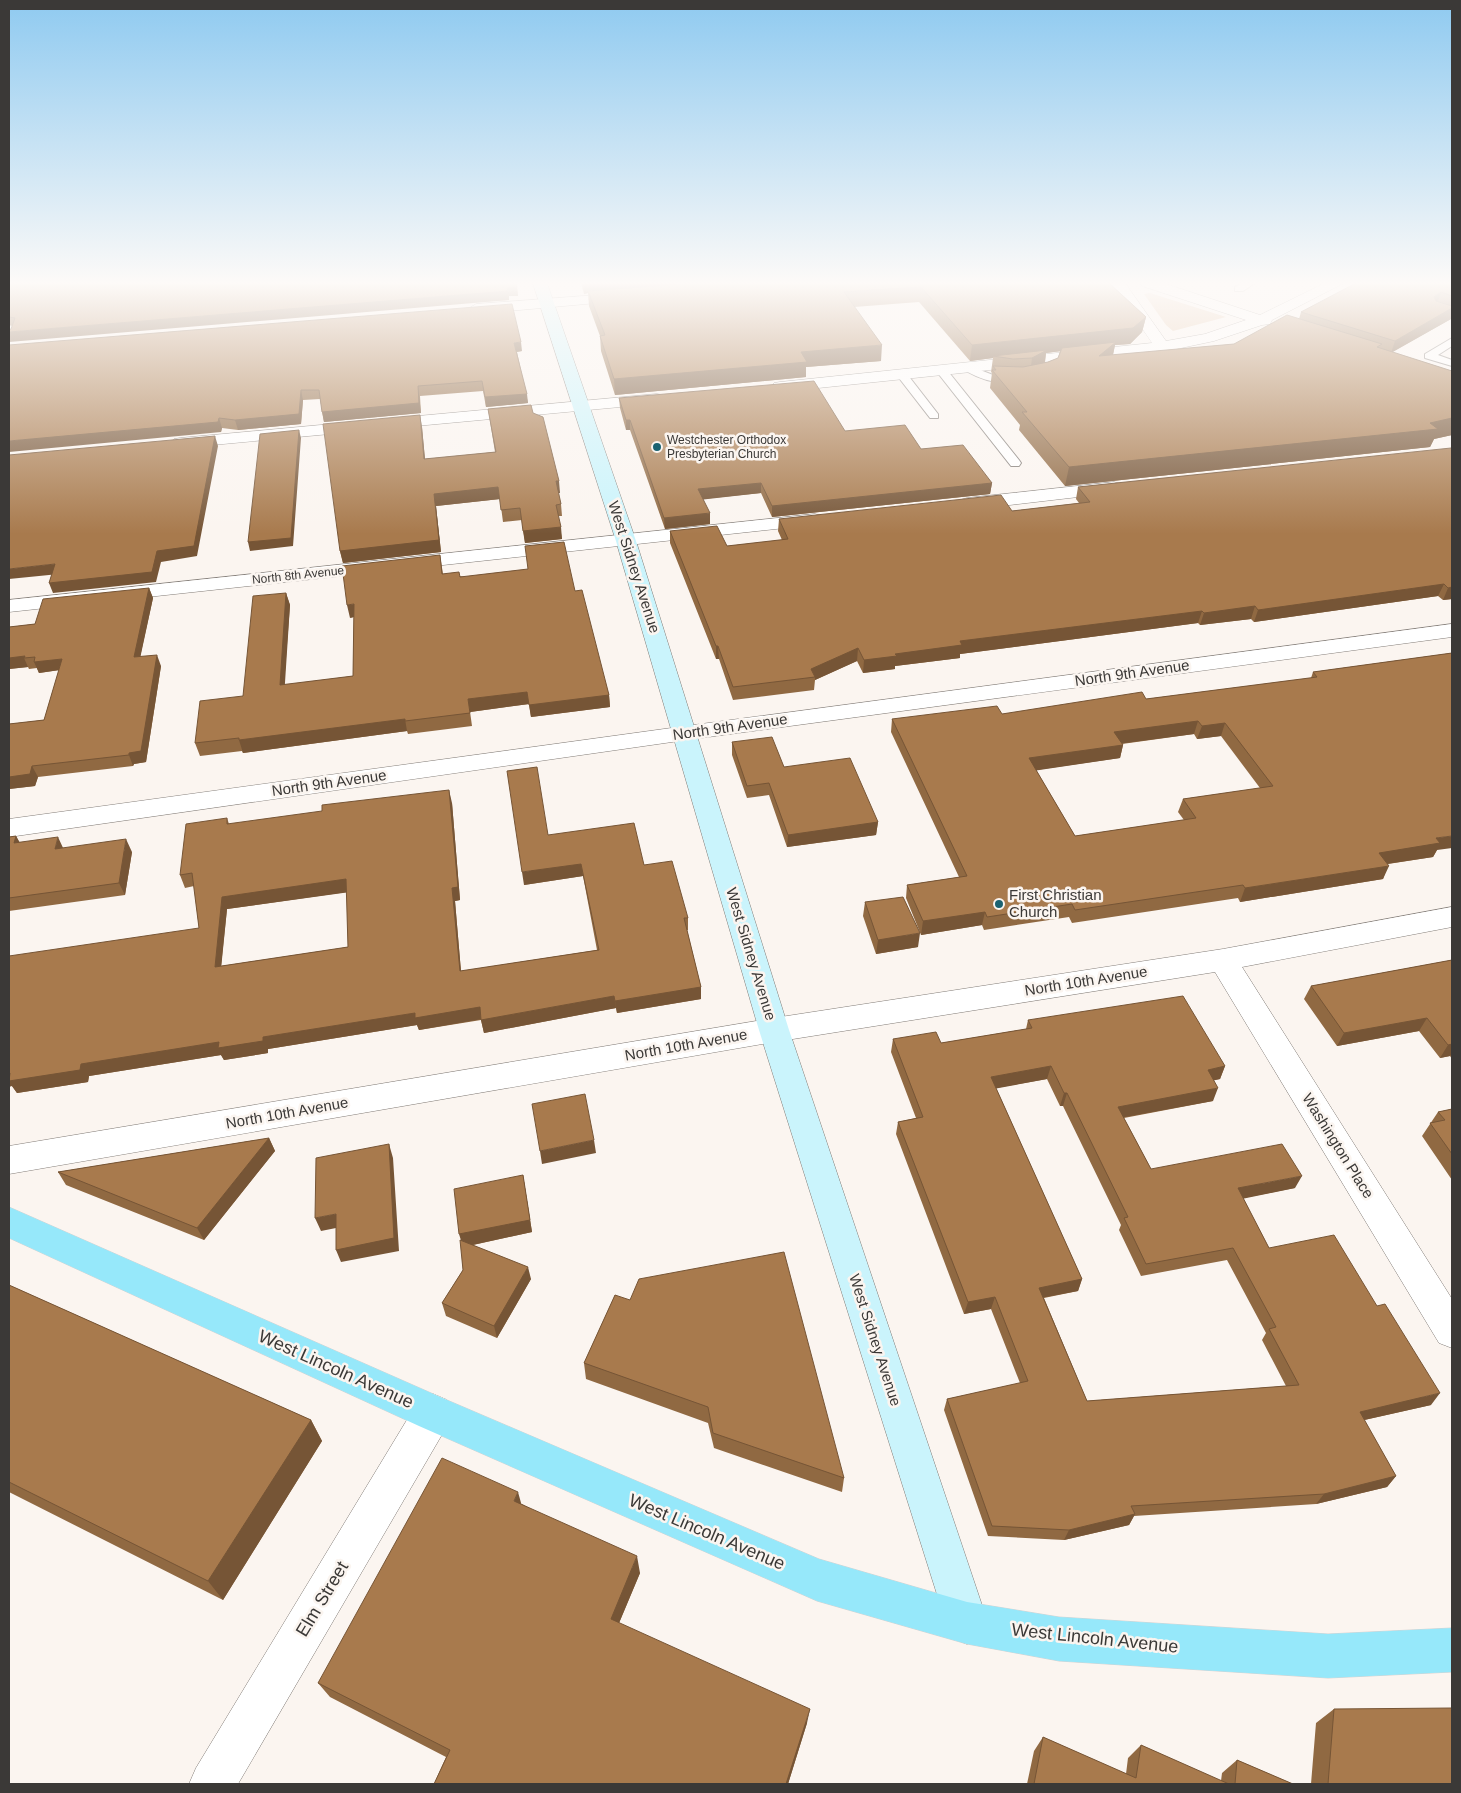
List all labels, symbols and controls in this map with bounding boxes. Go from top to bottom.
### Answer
place label: Westchester Orthodox Presbyterian Church [667,433,786,461]
marker: Westchester Orthodox Presbyterian Church [651,441,663,453]
street label: West Sidney Avenue [605,499,664,635]
street label: North 8th Avenue [251,563,345,587]
street label: North 9th Avenue [1073,656,1190,689]
street label: North 9th Avenue [671,710,788,743]
street label: North 9th Avenue [270,766,387,799]
street label: West Sidney Avenue [723,885,780,1022]
place label: First Christian Church [1009,886,1102,920]
marker: First Christian Church [993,898,1005,910]
street label: North 10th Avenue [1023,962,1148,999]
street label: North 10th Avenue [623,1025,748,1064]
street label: Washington Place [1299,1090,1378,1201]
street label: North 10th Avenue [224,1093,349,1132]
street label: West Sidney Avenue [846,1272,905,1408]
street label: West Lincoln Avenue [255,1326,417,1412]
street label: West Lincoln Avenue [626,1490,788,1574]
street label: Elm Street [292,1558,352,1640]
street label: West Lincoln Avenue [1011,1619,1179,1657]

